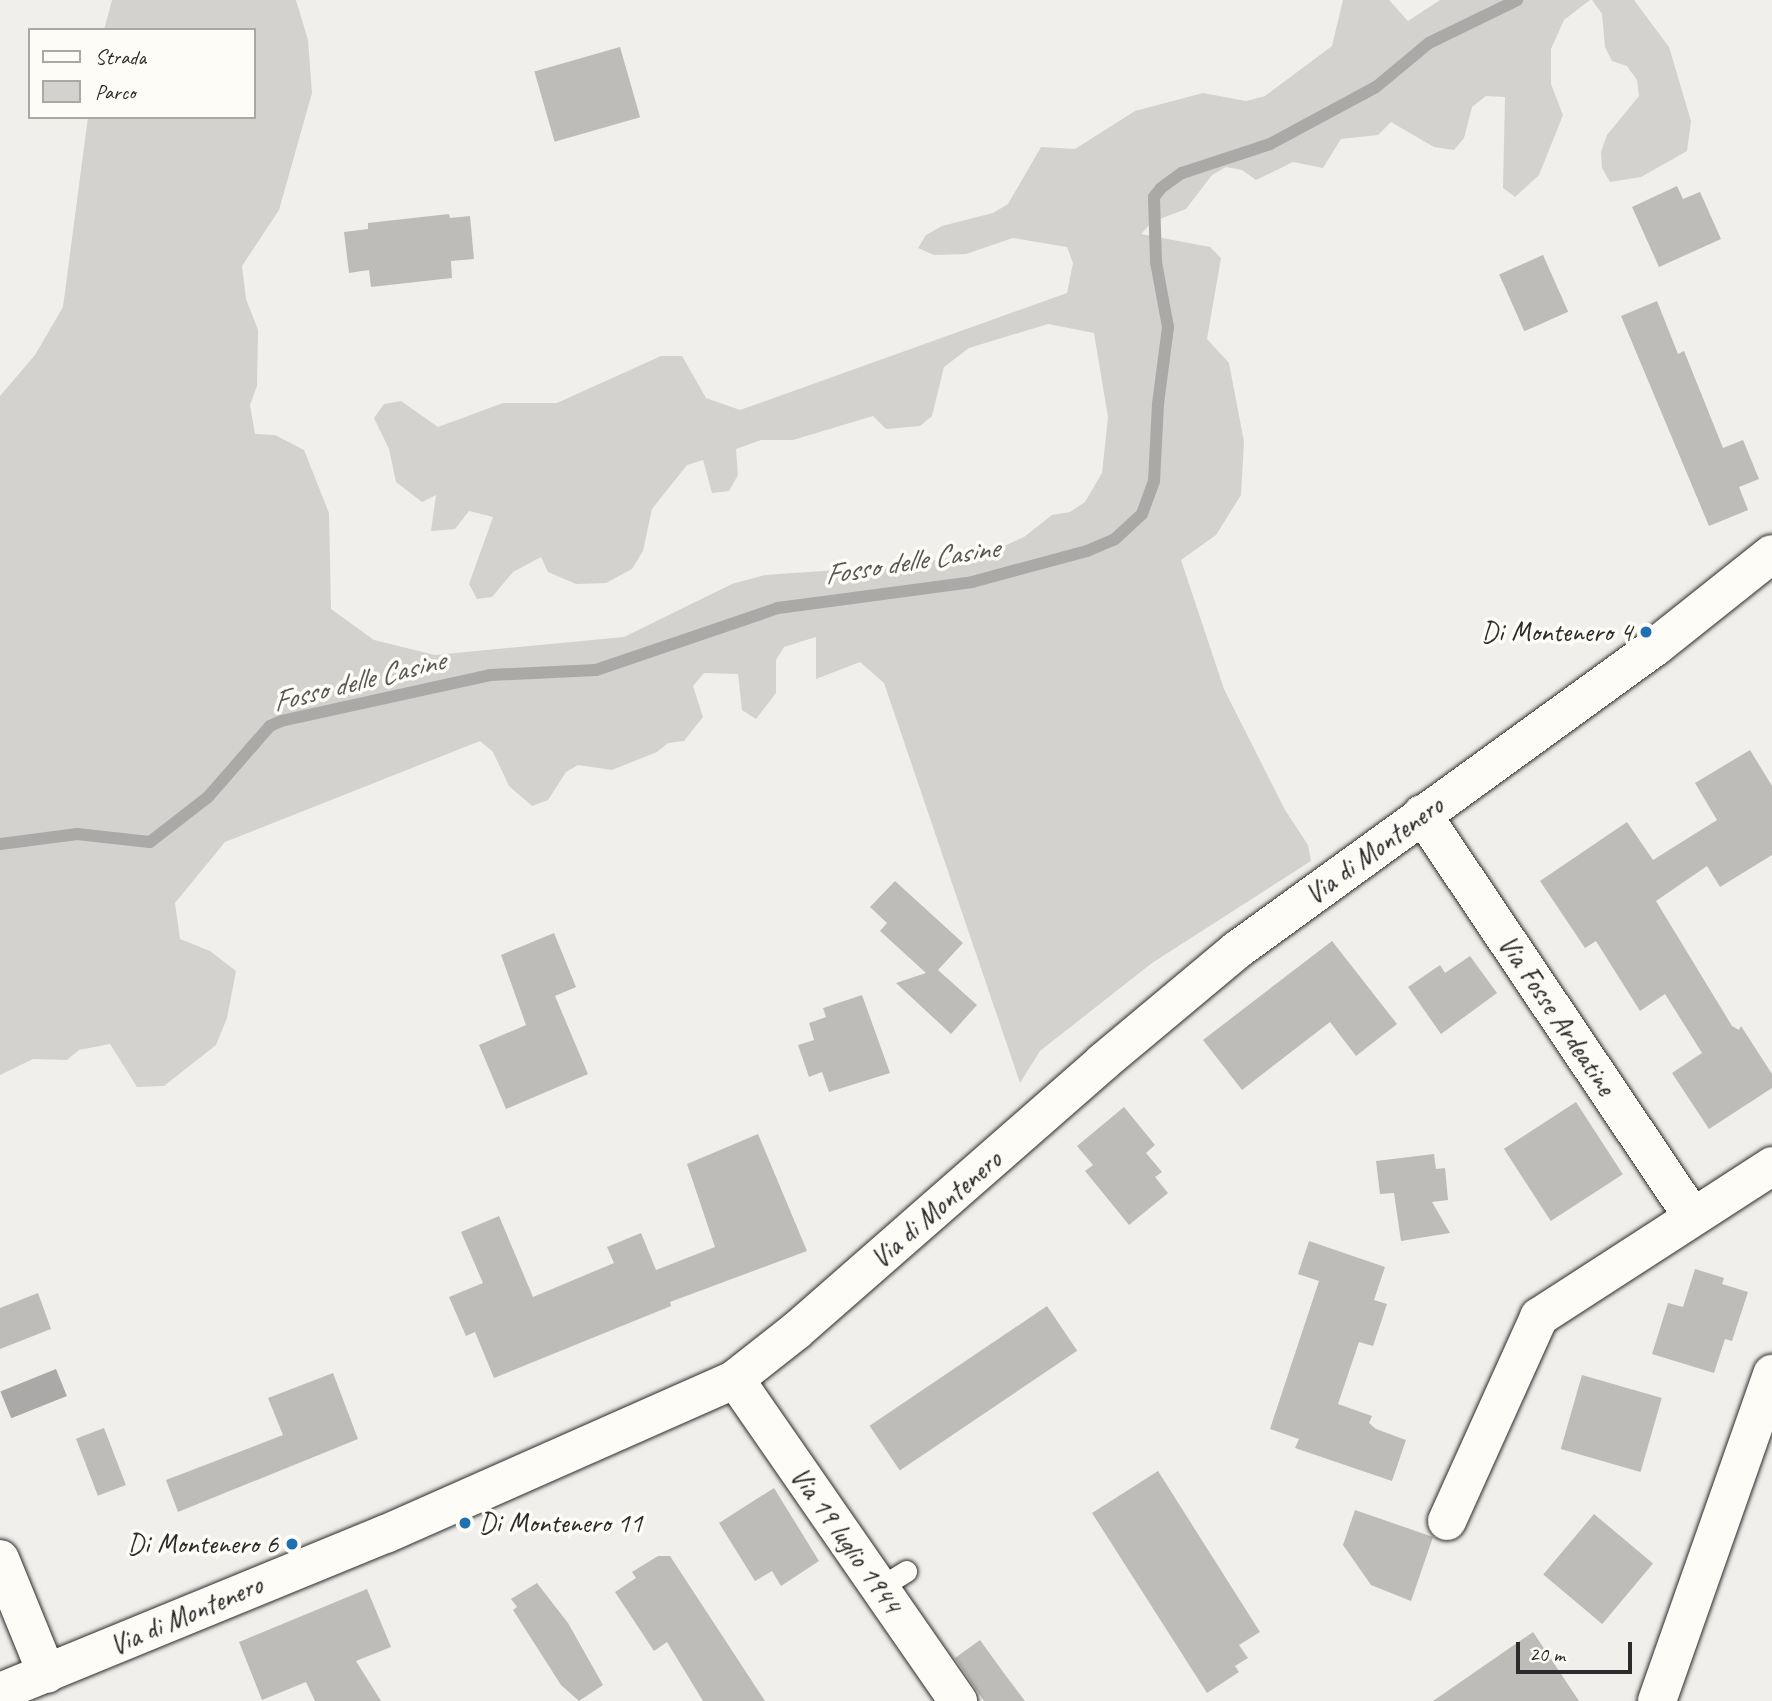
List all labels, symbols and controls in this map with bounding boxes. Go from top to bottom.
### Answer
legend [28,28,256,119]
text: Strada [95,44,146,70]
text: Parco [95,79,135,105]
water label: Fosso delle Casine [821,529,1001,593]
place label: Di Montenero 4 [1481,615,1632,649]
marker: Di Montenero 4 [1638,624,1654,640]
water label: Fosso delle Casine [268,642,448,720]
street label: Via di Montenero [1298,789,1450,911]
street label: Via Fosse Ardeatine [1491,929,1623,1101]
street label: Via di Montenero [864,1143,1008,1275]
street label: Via 19 luglio 1944 [783,1460,909,1620]
place label: Di Montenero 11 [479,1506,642,1540]
marker: Di Montenero 11 [457,1515,473,1531]
place label: Di Montenero 6 [127,1527,278,1561]
marker: Di Montenero 6 [284,1536,300,1552]
street label: Via di Montenero [105,1568,267,1662]
scale bar [1520,1628,1636,1672]
text: 20 m [1529,1641,1565,1667]

